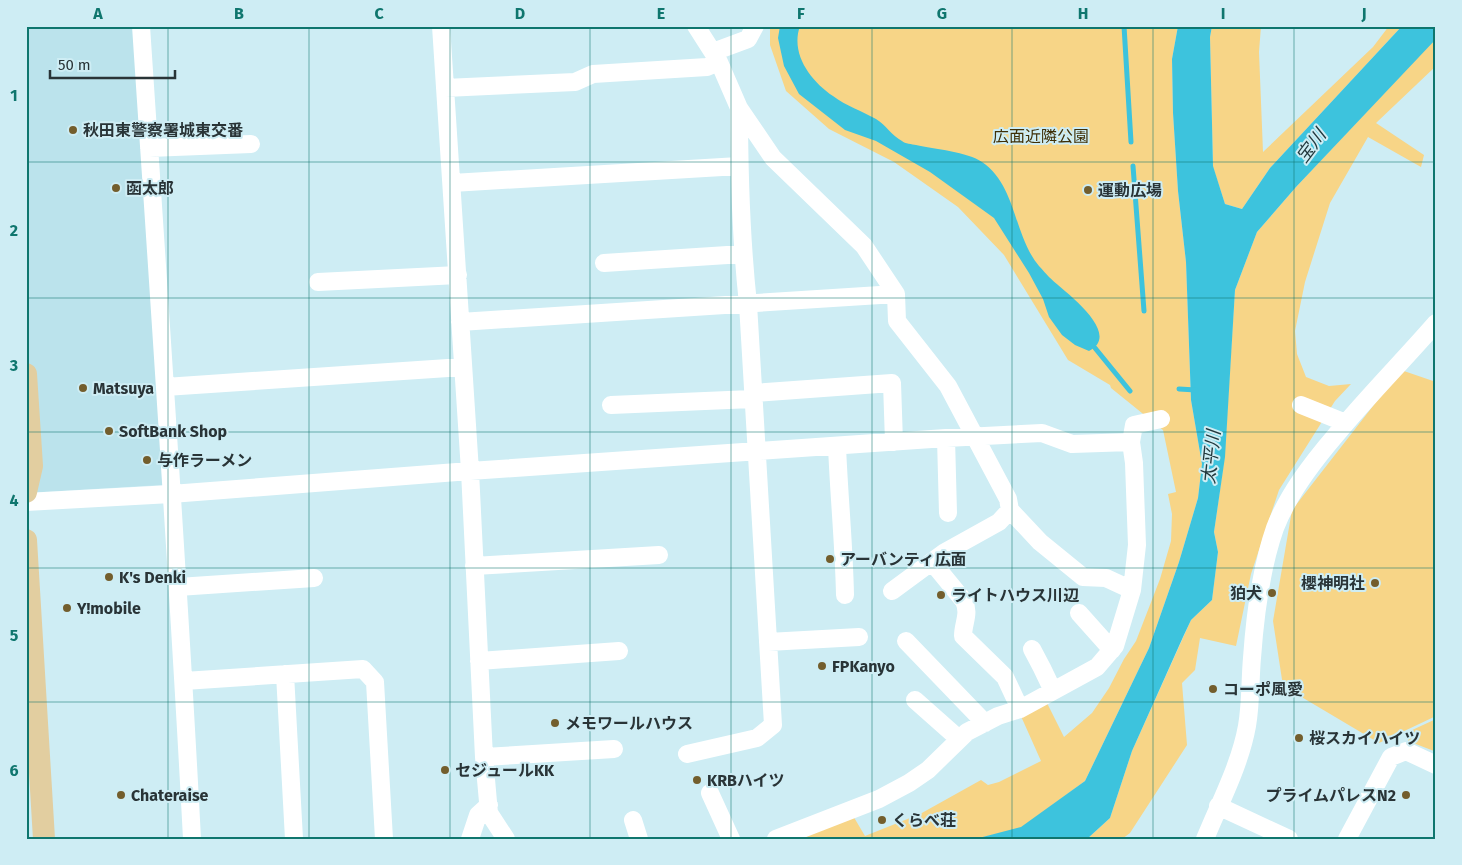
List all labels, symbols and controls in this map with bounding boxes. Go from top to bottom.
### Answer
text: A [92,4,103,23]
text: B [234,4,244,23]
text: C [374,4,384,23]
text: D [515,4,525,23]
text: E [657,4,665,23]
text: F [797,4,805,23]
text: G [937,4,947,23]
text: H [1078,4,1088,23]
text: I [1221,4,1225,23]
text: J [1360,4,1367,23]
scale bar [50,48,175,80]
text: 50 m [58,56,91,74]
text: 1 [10,86,18,105]
place label: 秋田東警察署城東交番 [83,121,243,140]
water label: 宝川 [1291,123,1332,167]
marker: 秋田東警察署城東交番 [67,124,79,136]
park label: 広面近隣公園 [993,127,1089,146]
place label: 函太郎 [126,179,174,198]
place label: 運動広場 [1098,181,1162,200]
marker: 函太郎 [110,182,122,194]
marker: 運動広場 [1082,184,1094,196]
text: 2 [10,221,18,240]
text: 3 [9,356,18,375]
place label: Matsuya [93,379,154,398]
marker: Matsuya [77,382,89,394]
place label: SoftBank Shop [119,422,227,441]
marker: SoftBank Shop [103,425,115,437]
water label: 太平川 [1197,427,1225,485]
place label: 与作ラーメン [157,451,252,470]
marker: 与作ラーメン [141,454,153,466]
text: 4 [9,491,19,510]
place label: アーバンティ広面 [840,550,967,569]
marker: アーバンティ広面 [824,553,836,565]
place label: K's Denki [119,568,186,587]
marker: K's Denki [103,571,115,583]
place label: 櫻神明社 [1301,574,1365,593]
marker: 櫻神明社 [1369,577,1381,589]
place label: 狛犬 [1230,584,1262,603]
place label: ライトハウス川辺 [951,586,1080,605]
marker: 狛犬 [1266,587,1278,599]
marker: ライトハウス川辺 [935,589,947,601]
place label: Y!mobile [76,599,141,618]
marker: Y!mobile [61,602,73,614]
text: 5 [10,626,19,645]
place label: FPKanyo [832,657,895,676]
marker: FPKanyo [816,660,828,672]
place label: コーポ風愛 [1223,680,1303,699]
marker: コーポ風愛 [1207,683,1219,695]
place label: メモワールハウス [565,714,693,733]
marker: メモワールハウス [549,717,561,729]
place label: 桜スカイハイツ [1309,729,1420,748]
marker: 桜スカイハイツ [1293,732,1305,744]
text: 6 [9,761,19,780]
place label: セジュールKK [455,761,555,780]
marker: セジュールKK [439,764,451,776]
place label: KRBハイツ [707,771,785,790]
marker: KRBハイツ [691,774,703,786]
place label: Chateraise [131,786,209,805]
place label: プライムパレスN2 [1265,786,1396,805]
marker: Chateraise [115,789,127,801]
marker: プライムパレスN2 [1400,789,1412,801]
place label: くらべ荘 [892,811,956,830]
marker: くらべ荘 [876,814,888,826]

